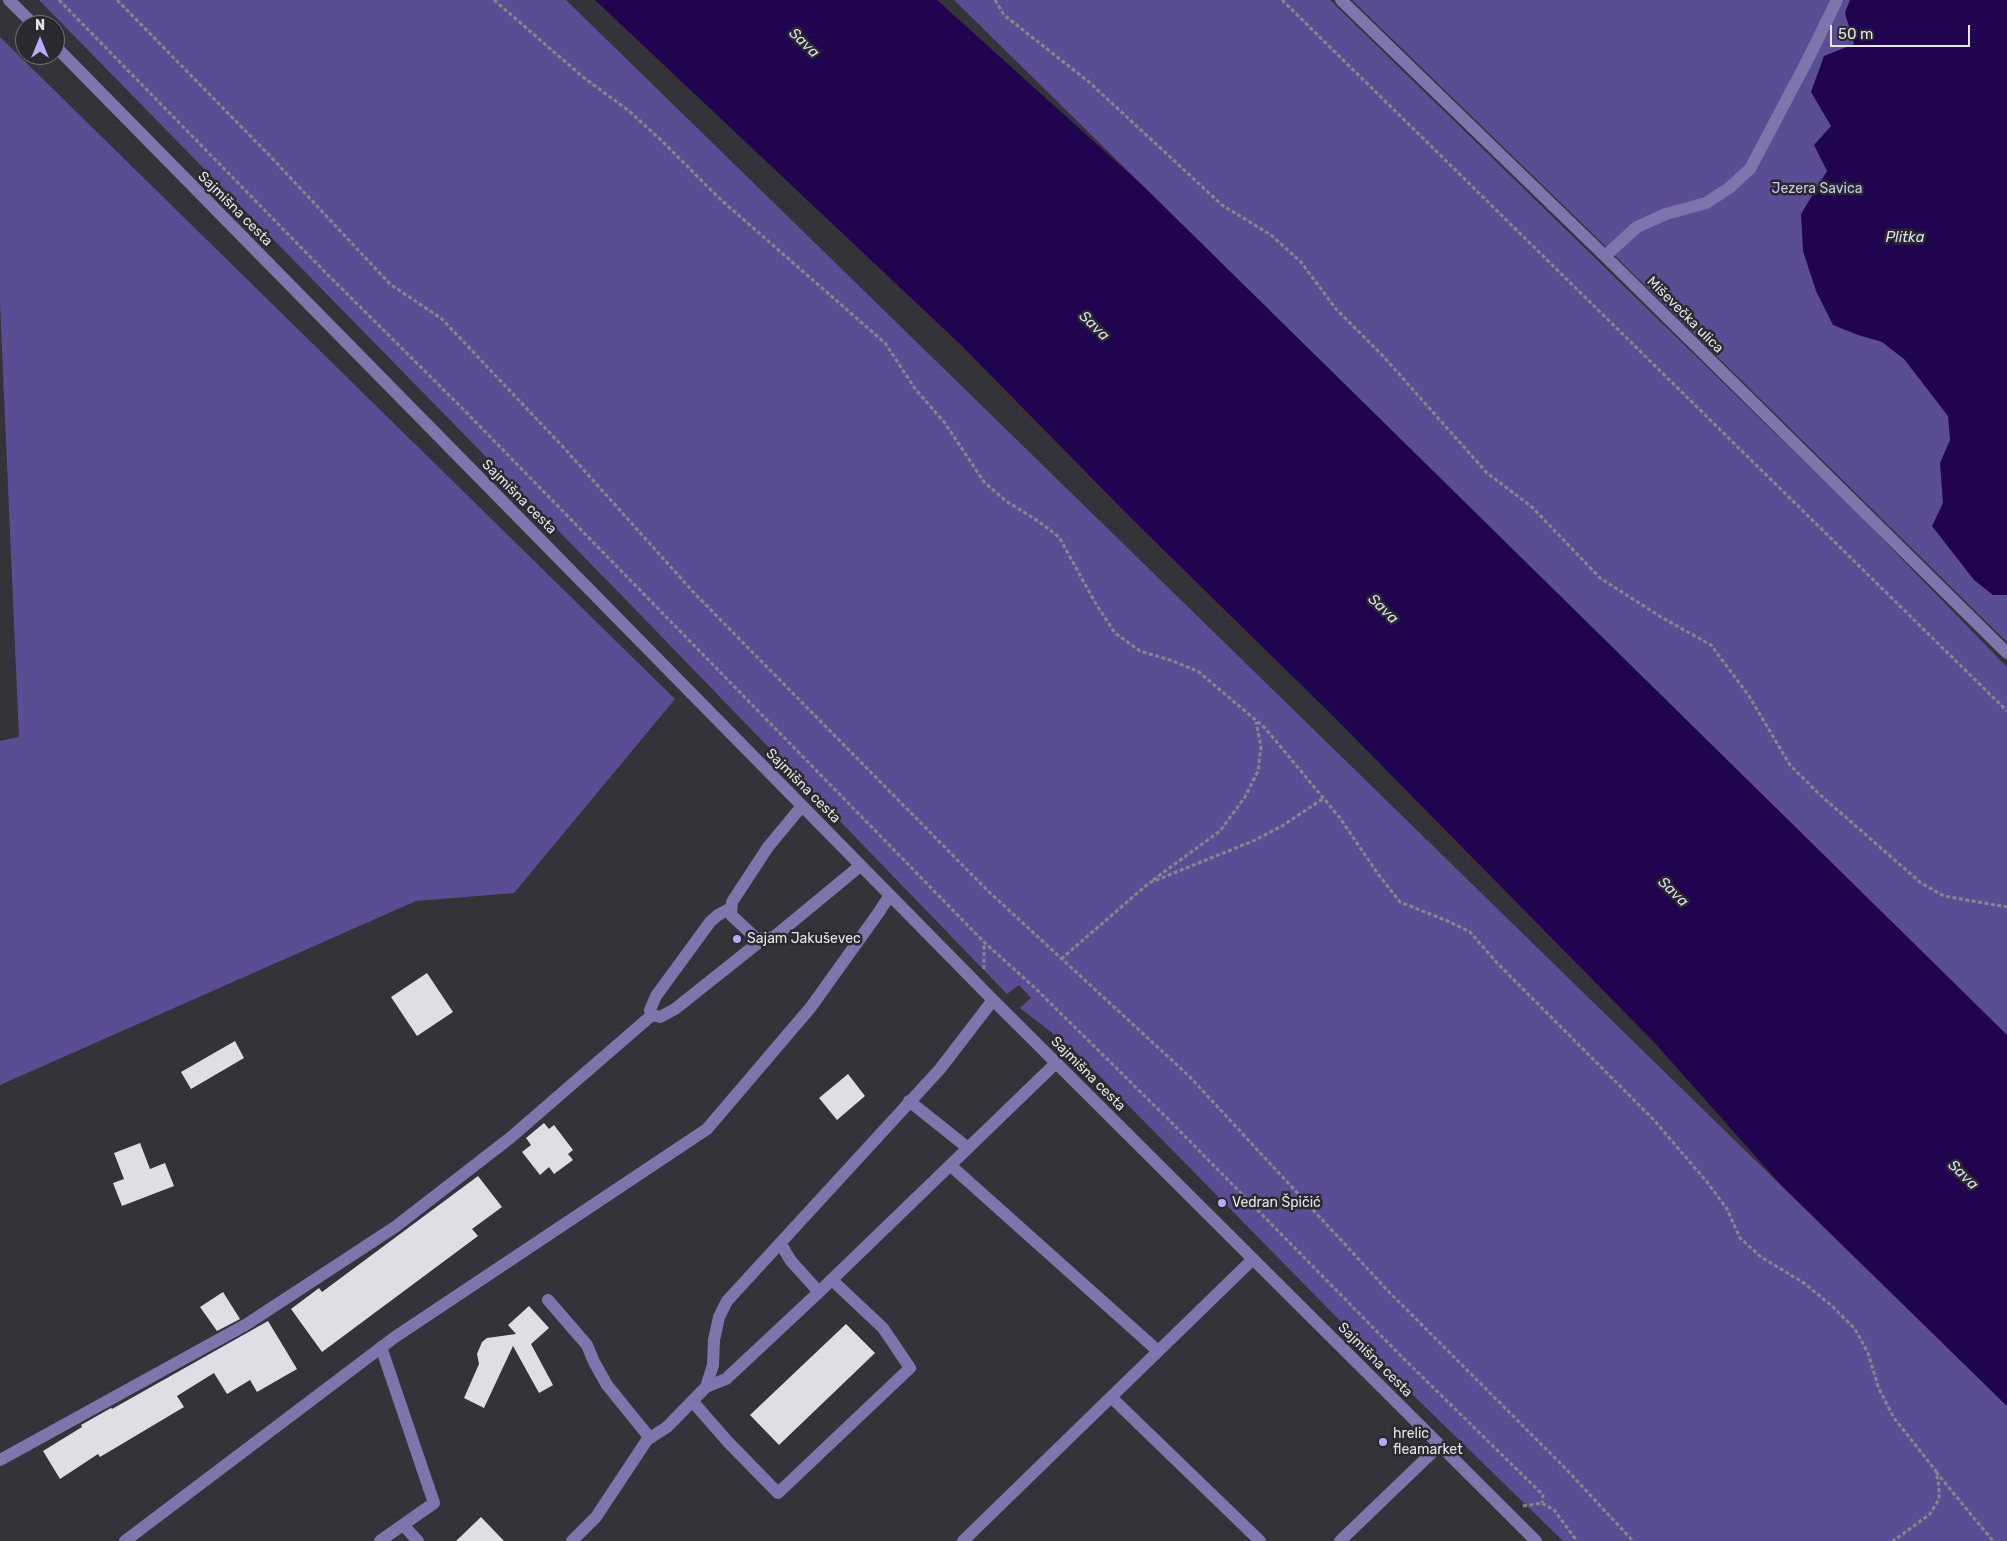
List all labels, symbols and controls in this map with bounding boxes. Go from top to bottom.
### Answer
north arrow [15,15,65,65]
scale bar [1832,15,1972,47]
text: N [35,17,45,34]
water label: Sava [785,24,823,62]
text: 50 m [1838,25,1873,43]
street label: Sajmišna cesta [194,168,276,250]
park label: Jezera Savica [1772,181,1862,197]
water label: Plitka [1885,229,1925,247]
street label: Miševečka ulica [1643,273,1727,357]
water label: Sava [1075,307,1113,345]
street label: Sajmišna cesta [478,456,560,538]
water label: Sava [1364,590,1402,628]
street label: Sajmišna cesta [762,745,844,827]
water label: Sava [1654,873,1692,911]
place label: Sajam Jakuševec [747,931,861,947]
marker: Sajam Jakuševec [731,933,743,945]
street label: Sajmišna cesta [1047,1033,1129,1115]
water label: Sava [1944,1156,1982,1194]
place label: Vedran Špičić [1232,1195,1321,1211]
marker: Vedran Špičić [1216,1197,1228,1209]
street label: Sajmišna cesta [1334,1319,1416,1401]
place label: hrelic fleamarket [1393,1426,1463,1458]
marker: hrelic fleamarket [1377,1436,1389,1448]

